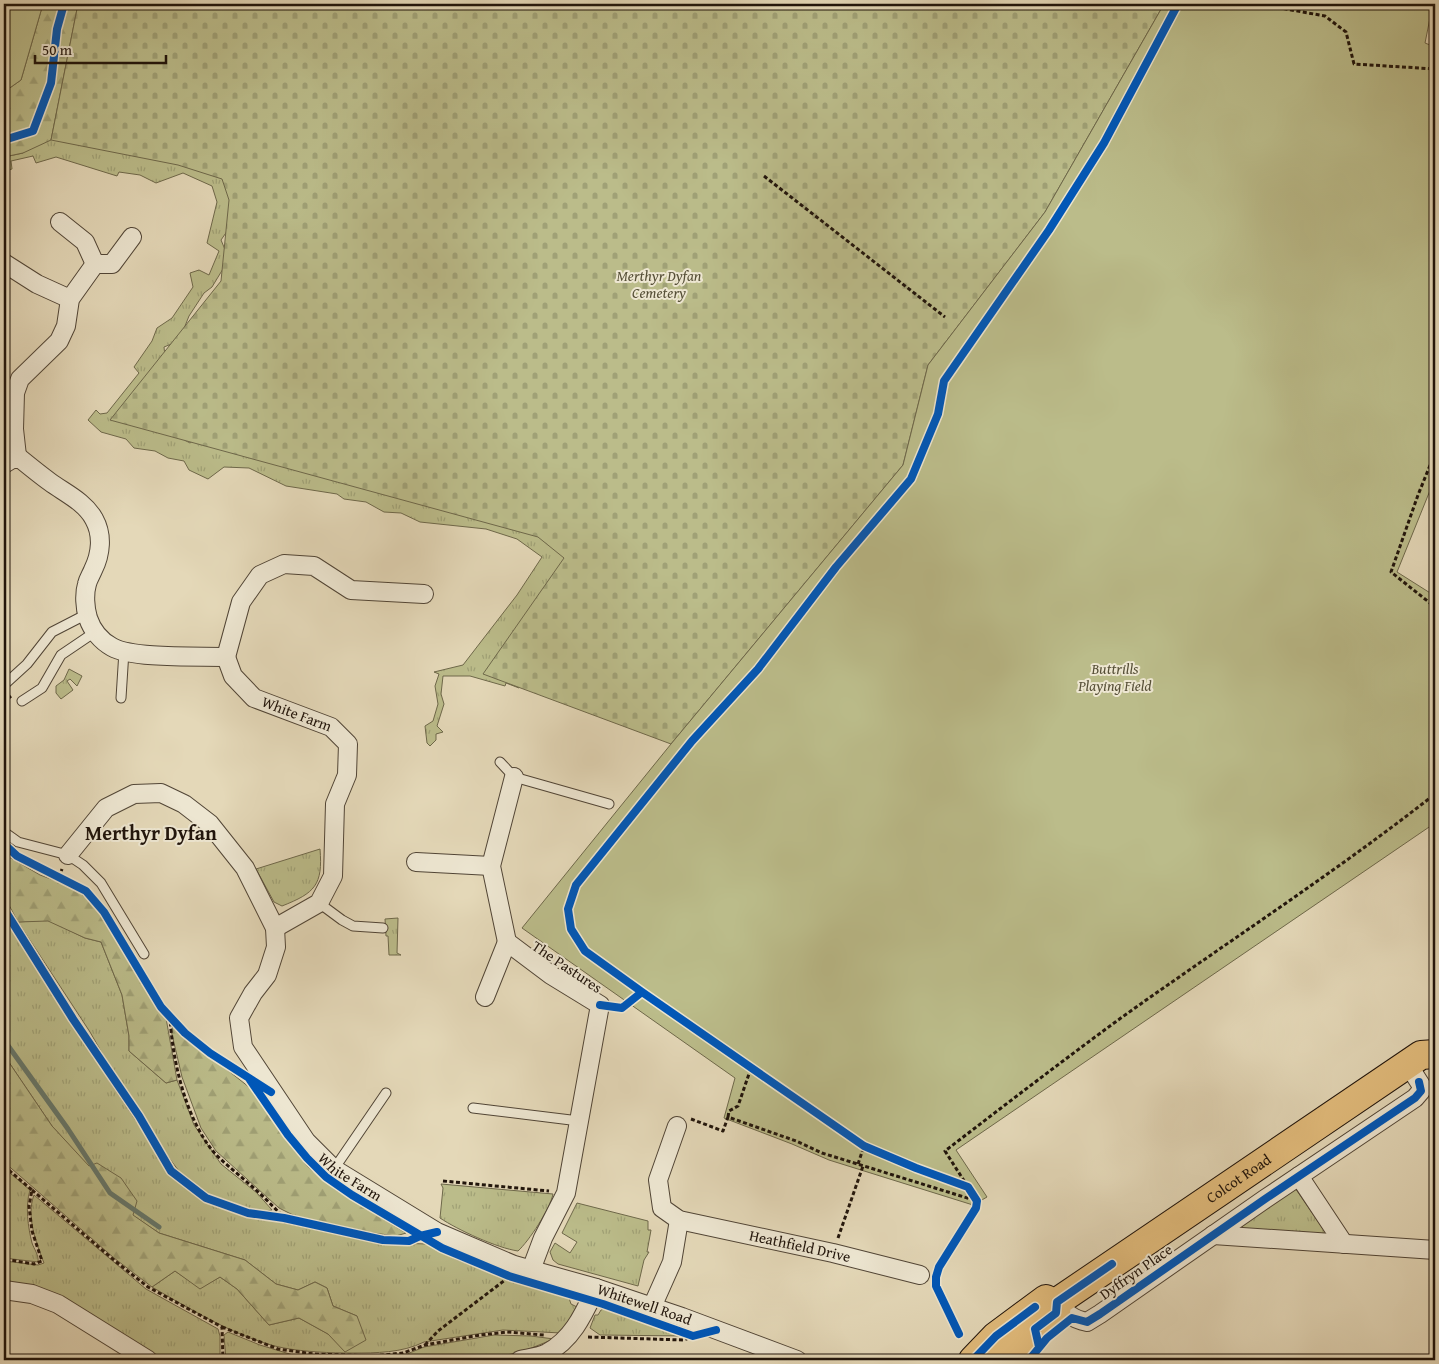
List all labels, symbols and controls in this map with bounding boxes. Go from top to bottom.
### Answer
scale bar [35,32,166,64]
text: 50 m [42,39,73,60]
park label: Merthyr Dyfan Cemetery [617,265,702,303]
park label: Buttrills Playing Field [1077,658,1152,696]
street label: White Farm [259,691,336,737]
district label: Merthyr Dyfan [85,818,217,847]
street label: The Pastures [528,935,607,998]
street label: White Farm [314,1148,387,1206]
street label: Colcot Road [1202,1149,1275,1208]
street label: Heathfield Drive [747,1224,853,1267]
street label: Dyffryn Place [1095,1239,1176,1304]
street label: Whitewell Road [595,1278,695,1330]

